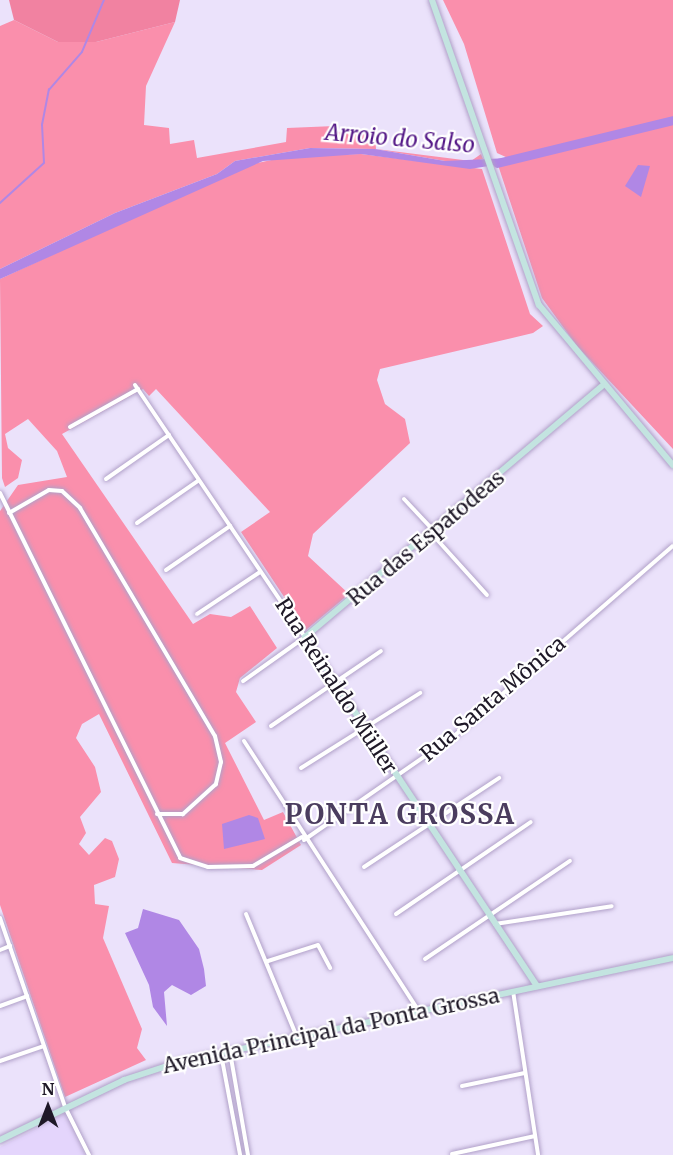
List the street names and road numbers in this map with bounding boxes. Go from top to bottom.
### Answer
street label: Rua das Espatodeas [342,465,510,611]
street label: Rua Reinaldo Müller [270,593,402,779]
street label: Rua Santa Mônica [415,631,571,767]
street label: Avenida Principal da Ponta Grossa [160,983,502,1079]

